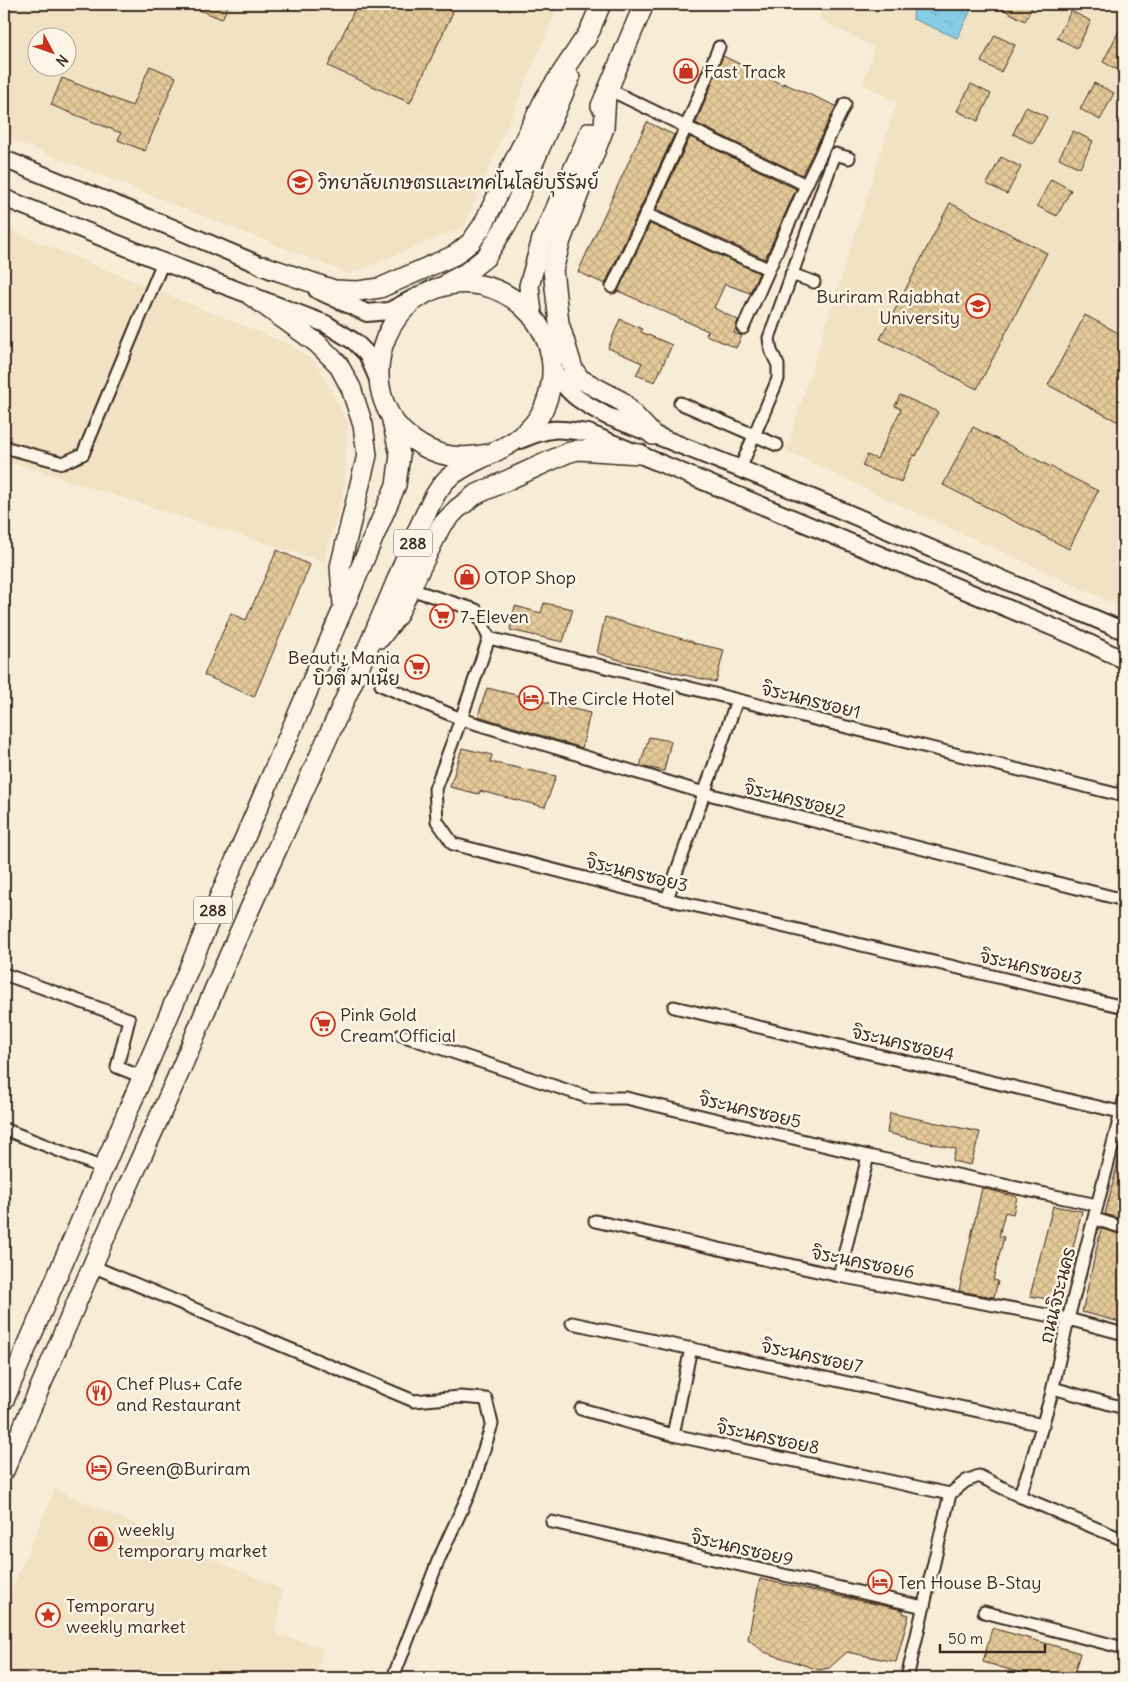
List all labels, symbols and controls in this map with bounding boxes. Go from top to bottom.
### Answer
north arrow [28,28,78,78]
text: N [52,51,72,70]
shop icon: Fast Track [673,58,699,84]
place label: Fast Track [704,60,786,83]
school or university icon: วิทยาลัยเกษตรและเทคโนโลยีบุรีรัมย์ [287,169,313,195]
place label: วิทยาลัยเกษตรและเทคโนโลยีบุรีรัมย์ [318,170,599,197]
place label: Buriram Rajabhat University [816,285,960,329]
school or university icon: Buriram Rajabhat University [965,293,991,319]
road number: 288 [394,530,432,556]
shop icon: OTOP Shop [454,564,480,590]
place label: OTOP Shop [484,566,576,589]
supermarket icon: 7-Eleven [429,603,455,629]
place label: 7-Eleven [460,605,529,628]
place label: Beauty Mania บิวตี้ มาเนีย [288,646,400,690]
supermarket icon: Beauty Mania บิวตี้ มาเนีย [404,654,430,680]
street label: จิระนครซอย1 [759,677,863,723]
hotel icon: The Circle Hotel [518,685,544,711]
place label: The Circle Hotel [548,687,675,710]
street label: จิระนครซอย2 [742,775,849,823]
street label: จิระนครซอย3 [583,849,691,897]
road number: 288 [194,896,232,924]
street label: จิระนครซอย3 [977,944,1085,990]
place label: Pink Gold Cream Official [340,1003,456,1047]
supermarket icon: Pink Gold Cream Official [310,1011,336,1037]
street label: จิระนครซอย4 [849,1020,957,1066]
street label: จิระนครซอย5 [696,1087,804,1133]
street label: จิระนครซอย6 [809,1241,917,1283]
street label: ถนนจิระนคร [1034,1245,1080,1345]
street label: จิระนครซอย7 [759,1334,865,1378]
place label: Chef Plus+ Cafe and Restaurant [116,1372,243,1416]
restaurant icon: Chef Plus+ Cafe and Restaurant [86,1380,112,1406]
street label: จิระนครซอย8 [714,1415,822,1459]
hotel icon: Green@Buriram [86,1455,112,1481]
place label: Green@Buriram [116,1457,251,1480]
place label: weekly temporary market [118,1518,267,1562]
street label: จิระนครซอย9 [688,1525,796,1571]
shop icon: weekly temporary market [88,1526,114,1552]
hotel icon: Ten House B-Stay [867,1569,893,1595]
place label: Ten House B-Stay [898,1571,1041,1594]
place label: Temporary weekly market [66,1594,185,1638]
place icon: Temporary weekly market [35,1602,61,1628]
scale bar [940,1622,1046,1654]
text: 50 m [948,1629,983,1648]

